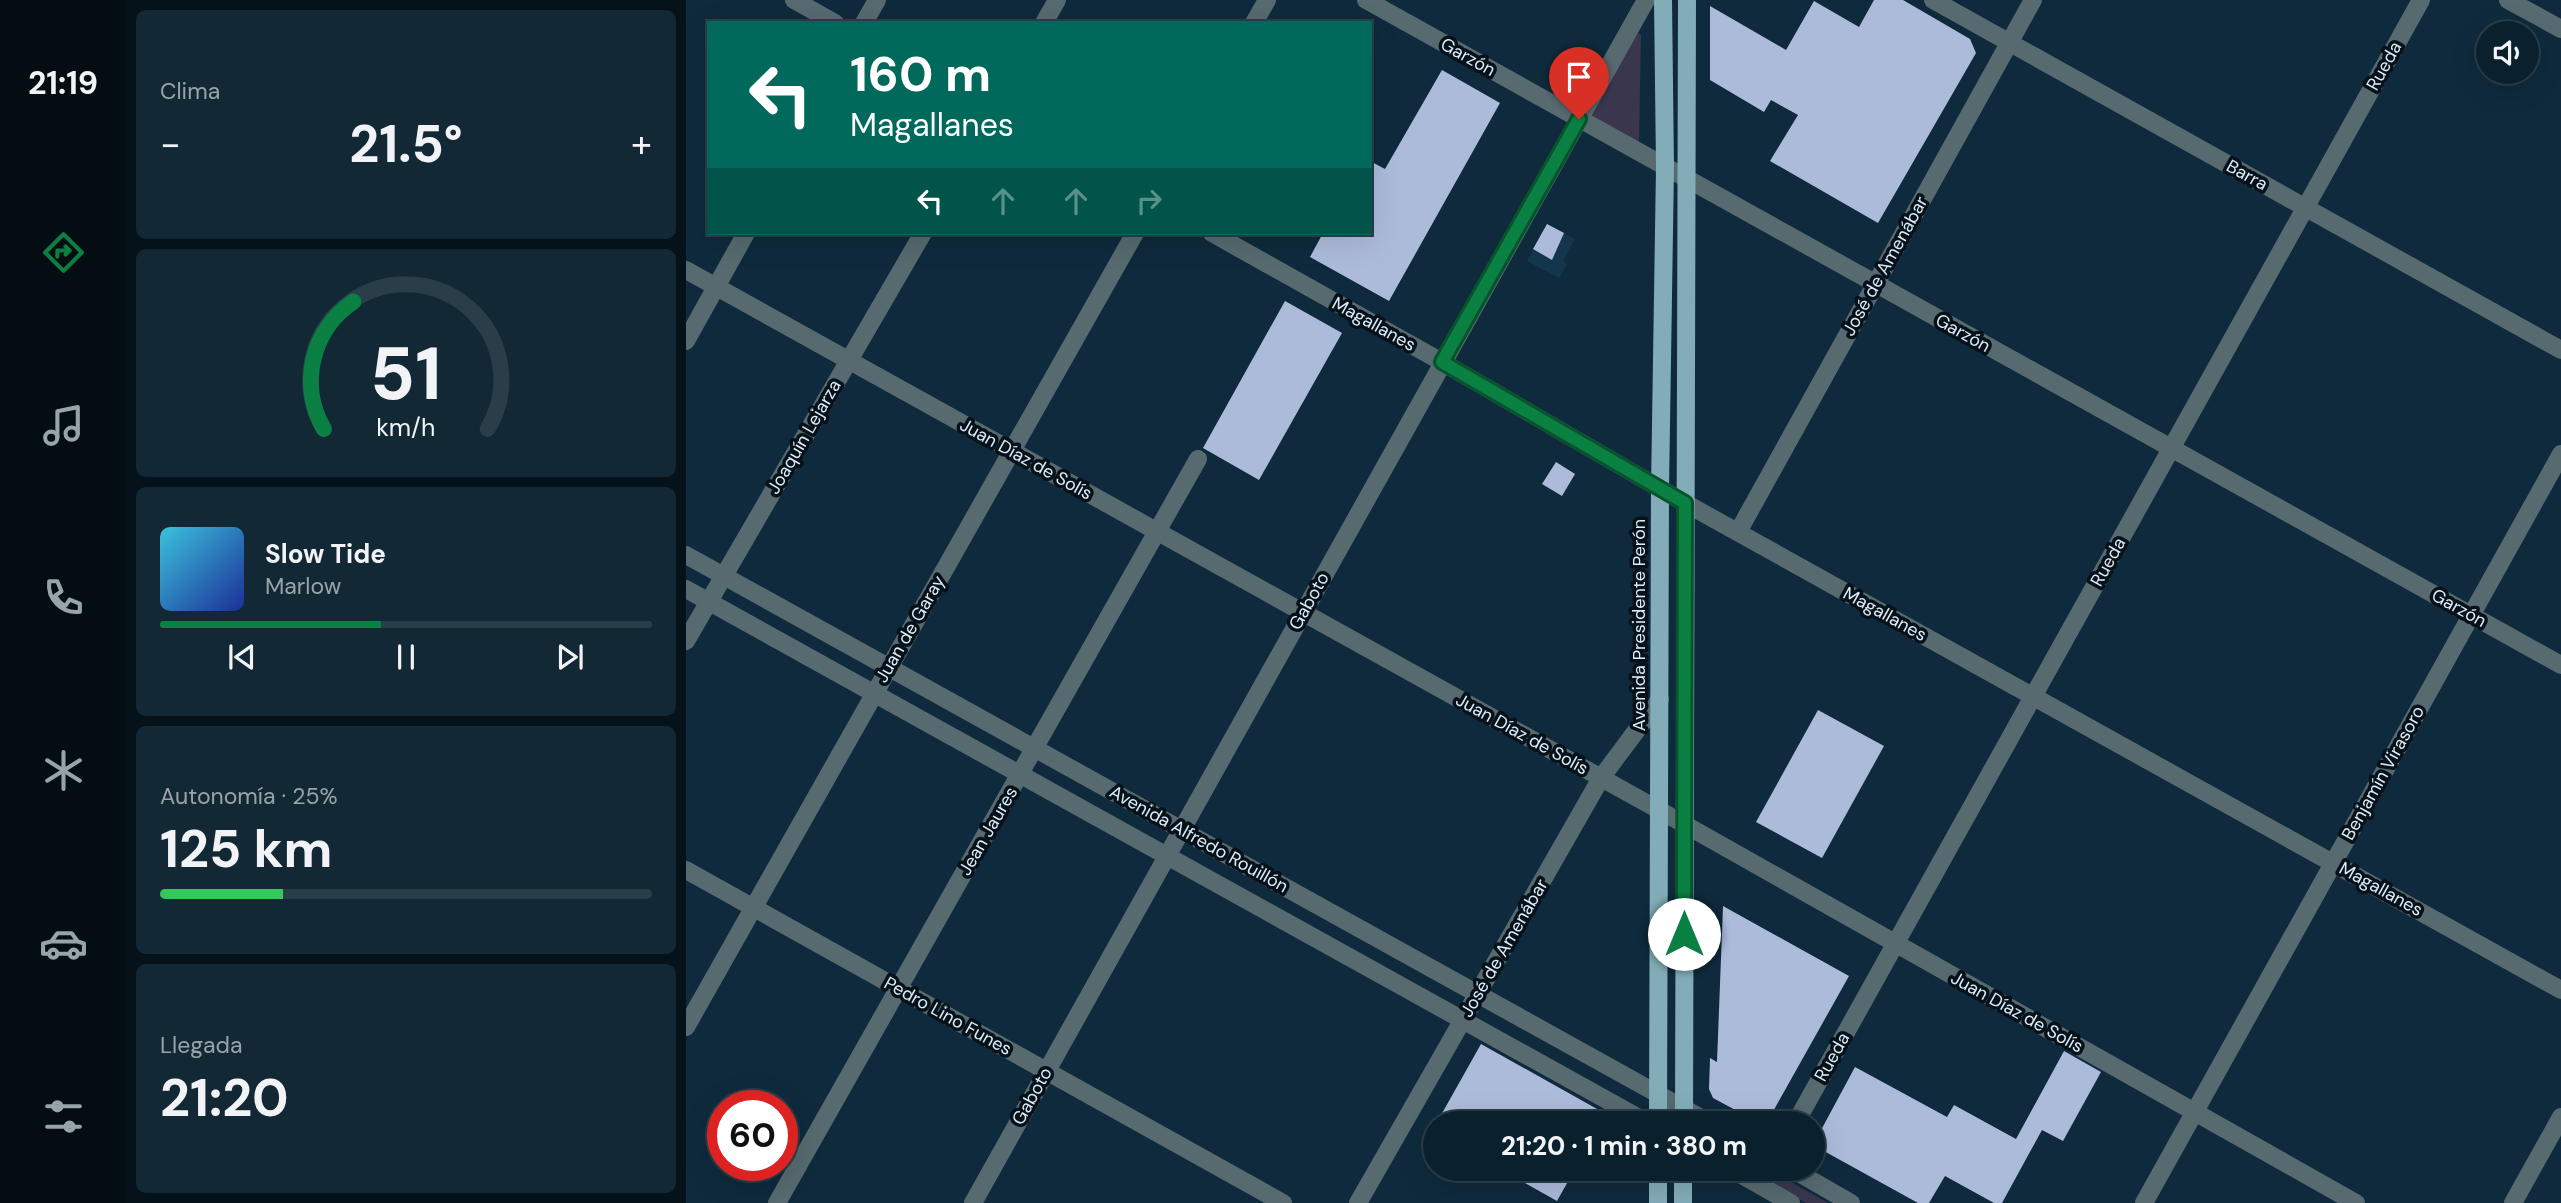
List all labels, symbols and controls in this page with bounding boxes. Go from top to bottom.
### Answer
map controls [2476,21,2539,84]
button: sound [2476,21,2539,84]
street label: Garzón [1436,32,1500,82]
street label: Rueda [2361,37,2407,95]
text: 160 m [850,42,991,106]
pin [1549,47,1609,119]
icon: left [735,49,826,140]
icon: arrive [1560,58,1598,96]
text: 21:19 [28,62,98,104]
text: Clima [160,76,220,106]
text: Magallanes [850,104,1014,146]
text: 21.5° [349,110,463,178]
text: − [160,119,181,169]
text: + [631,119,652,169]
street label: Barra [2222,154,2272,196]
icon: left [911,182,949,220]
icon: ahead [984,182,1022,220]
icon: ahead [1057,182,1095,220]
icon: right [1130,182,1168,220]
street label: José de Amenábar [1837,192,1933,340]
icon: directions [39,228,88,277]
street label: Magallanes [1328,291,1420,357]
street label: Garzón [1931,308,1995,358]
text: 51 [370,327,442,422]
street label: Joaquín Lejarza [762,375,846,499]
icon: music [39,401,88,450]
text: km/h [376,411,436,444]
street label: Juan Díaz de Solís [955,413,1097,505]
street label: Avenida Presidente Perón [1627,519,1651,731]
street label: Rueda [2085,533,2131,591]
text: Slow Tide [265,537,386,571]
street label: Gaboto [1283,568,1335,634]
text: Marlow [265,571,341,601]
street label: Juan de Garay [870,571,950,687]
icon: phone [39,573,88,622]
street label: Magallanes [1839,581,1931,647]
street label: Garzón [2427,583,2491,633]
icon: previous [223,638,261,676]
icon: pause [387,638,425,676]
icon: next [551,638,589,676]
street label: Juan Díaz de Solís [1451,688,1593,780]
street label: Benjamín Virasoro [2336,701,2430,845]
icon: climate [39,746,88,795]
street label: Avenida Alfredo Rouillón [1105,780,1293,898]
text: Autonomía · 25% [160,781,338,811]
street label: Jean Jaures [953,782,1023,880]
text: 125 km [160,815,332,883]
street label: Magallanes [2335,856,2427,922]
street label: José de Amenábar [1455,874,1554,1022]
position arrow [1647,897,1721,971]
icon: car [39,919,88,968]
street label: Juan Díaz de Solís [1946,966,2088,1058]
street label: Pedro Lino Funes [880,971,1016,1061]
street label: Rueda [1809,1028,1855,1086]
text: Llegada [160,1030,243,1060]
street label: Gaboto [1006,1063,1058,1129]
text: 21:20 [160,1064,289,1132]
speed limit sign: 60 [707,1090,798,1181]
icon: filters [39,1092,88,1141]
text: 21:20 · 1 min · 380 m [1501,1129,1747,1163]

